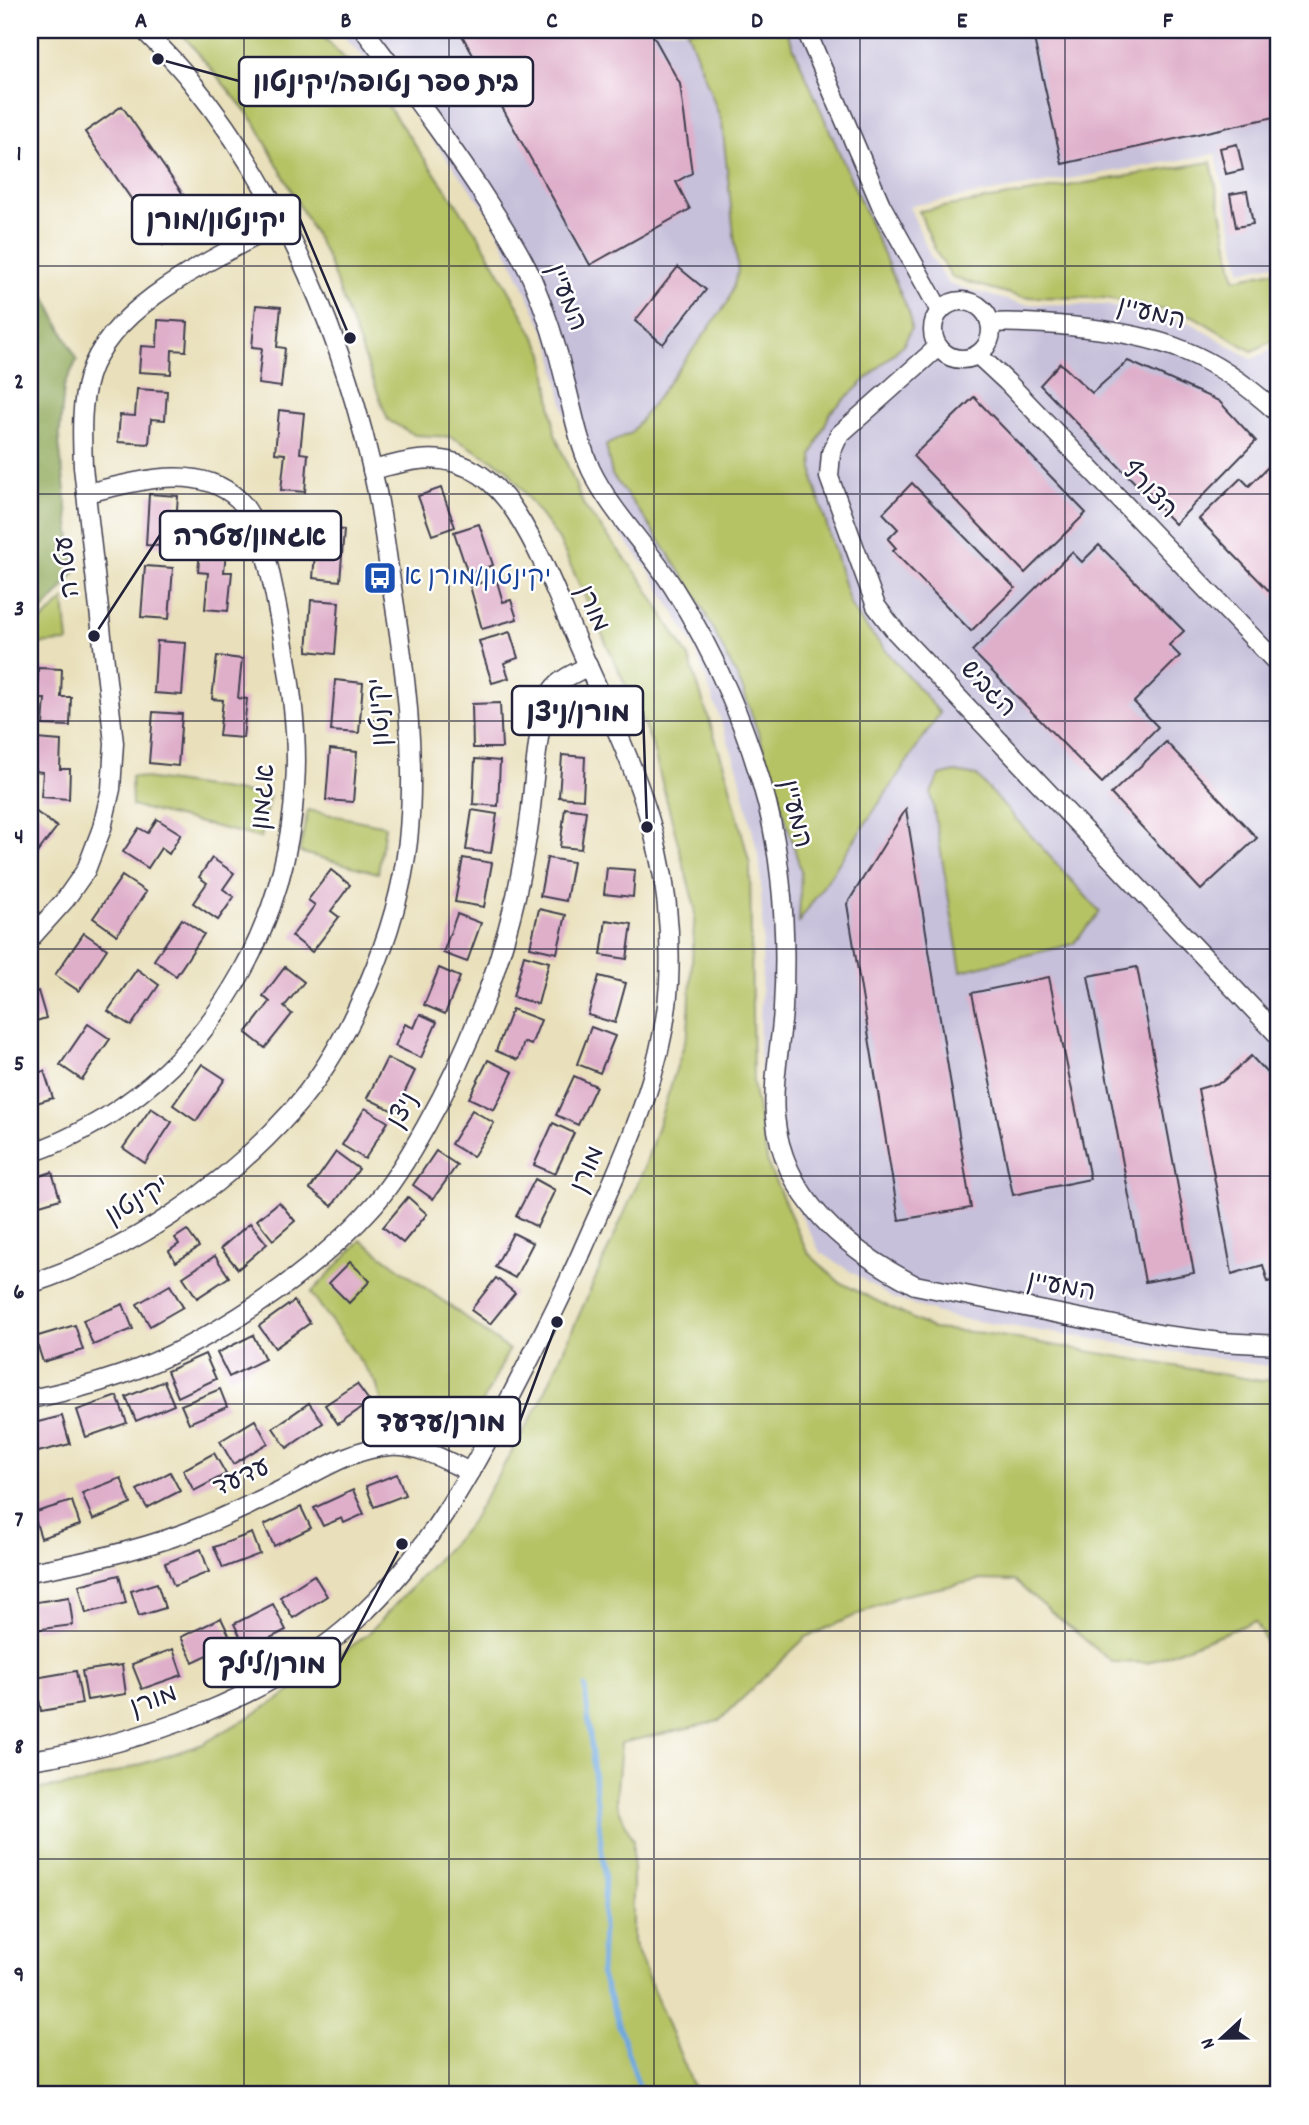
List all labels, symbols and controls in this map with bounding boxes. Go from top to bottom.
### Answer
text: A [135,6,147,39]
text: B [341,6,352,39]
text: C [546,6,558,39]
text: D [751,6,763,39]
text: E [957,6,968,39]
text: F [1163,6,1174,39]
callout: בית ספר נטופה/יקינטון [239,57,533,106]
text: בית ספר נטופה/יקינטון [253,66,519,106]
text: 1 [16,139,22,172]
callout: יקינטון/מורן [132,195,300,244]
text: יקינטון/מורן [146,204,286,244]
street label: המעיין [535,259,595,337]
street label: המעיין [1113,289,1189,341]
text: 2 [14,367,24,400]
street label: הצורף [1111,454,1185,528]
callout: אגמון/עטרה [160,511,341,560]
text: אגמון/עטרה [174,520,326,560]
street label: עטרה [47,534,91,600]
bus stop icon: יקינטון/מורן א [361,559,399,597]
place label: יקינטון/מורן א [404,560,551,597]
street label: מורן [564,580,618,638]
text: 3 [14,594,24,627]
street label: הגביש [950,653,1024,727]
street label: יקינטון [360,677,402,747]
callout: מורן/ניצן [512,686,643,735]
text: מורן/ניצן [526,696,630,736]
street label: אגמון [244,763,286,831]
street label: המעיין [768,776,820,852]
text: 4 [14,822,24,855]
text: 5 [14,1049,24,1082]
street label: ניצן [379,1086,429,1136]
street label: מורן [562,1141,616,1199]
street label: יקינטון [99,1169,177,1235]
street label: המעיין [1023,1263,1099,1313]
text: 6 [13,1277,25,1310]
callout: מורן/עדעד [363,1397,520,1446]
text: מורן/עדעד [377,1406,505,1446]
street label: עדעד [208,1450,277,1508]
text: 7 [15,1505,24,1538]
callout: מורן/לילך [204,1638,340,1687]
text: מורן/לילך [218,1648,326,1688]
street label: מורן [125,1676,183,1728]
text: 8 [14,1732,24,1765]
text: 9 [14,1960,24,1993]
north arrow [1186,2002,1256,2072]
text: N [1195,2034,1224,2052]

